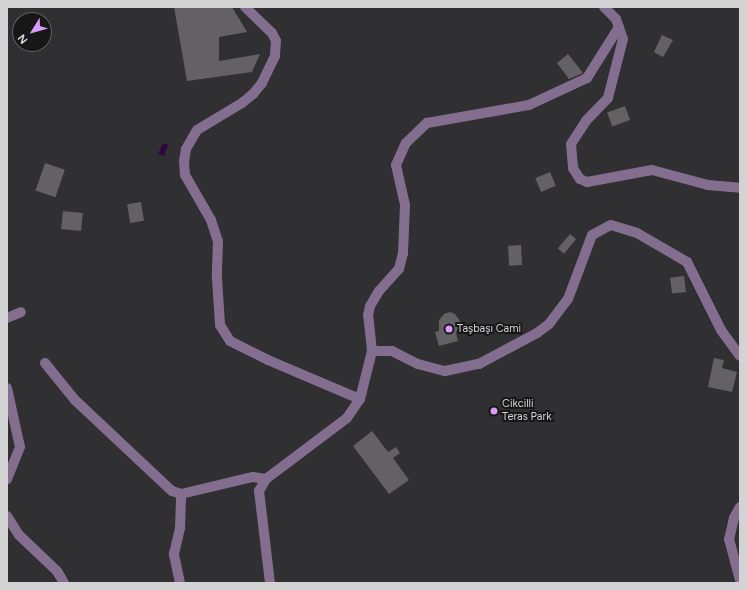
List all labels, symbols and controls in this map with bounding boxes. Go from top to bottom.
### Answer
north arrow [12,12,52,52]
text: N [15,32,31,46]
place label: Taşbaşı Cami [457,322,521,336]
marker: Taşbaşı Cami [444,324,454,334]
place label: Cikcilli Teras Park [502,398,551,424]
marker: Cikcilli Teras Park [489,406,499,416]

